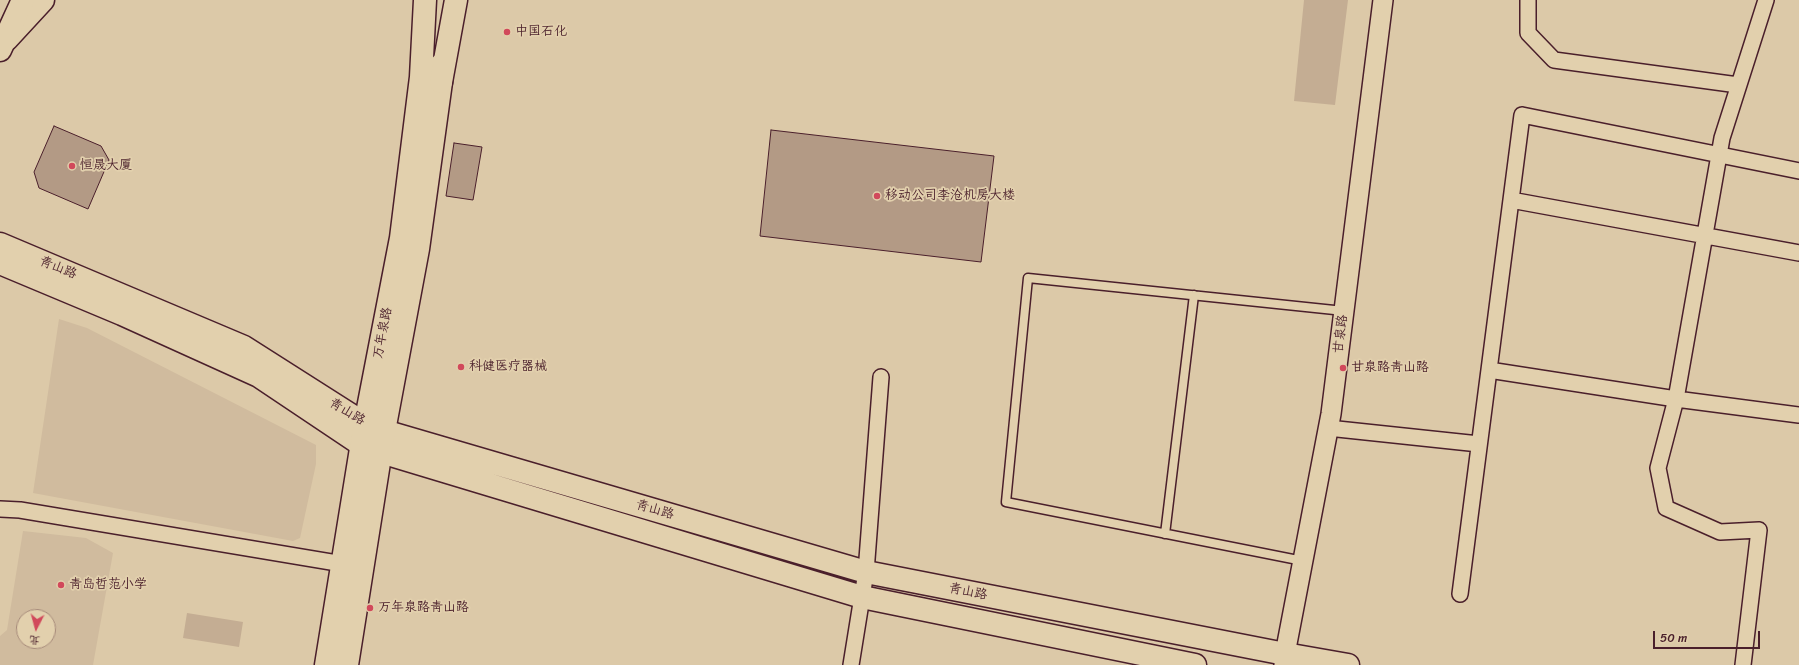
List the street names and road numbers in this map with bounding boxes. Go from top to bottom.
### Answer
street label: 青山路 [37,253,79,283]
street label: 万年泉路 [370,306,396,360]
street label: 甘泉路 [1331,314,1351,354]
street label: 青山路 [326,395,368,429]
street label: 青山路 [634,497,676,523]
street label: 青山路 [947,581,989,603]

